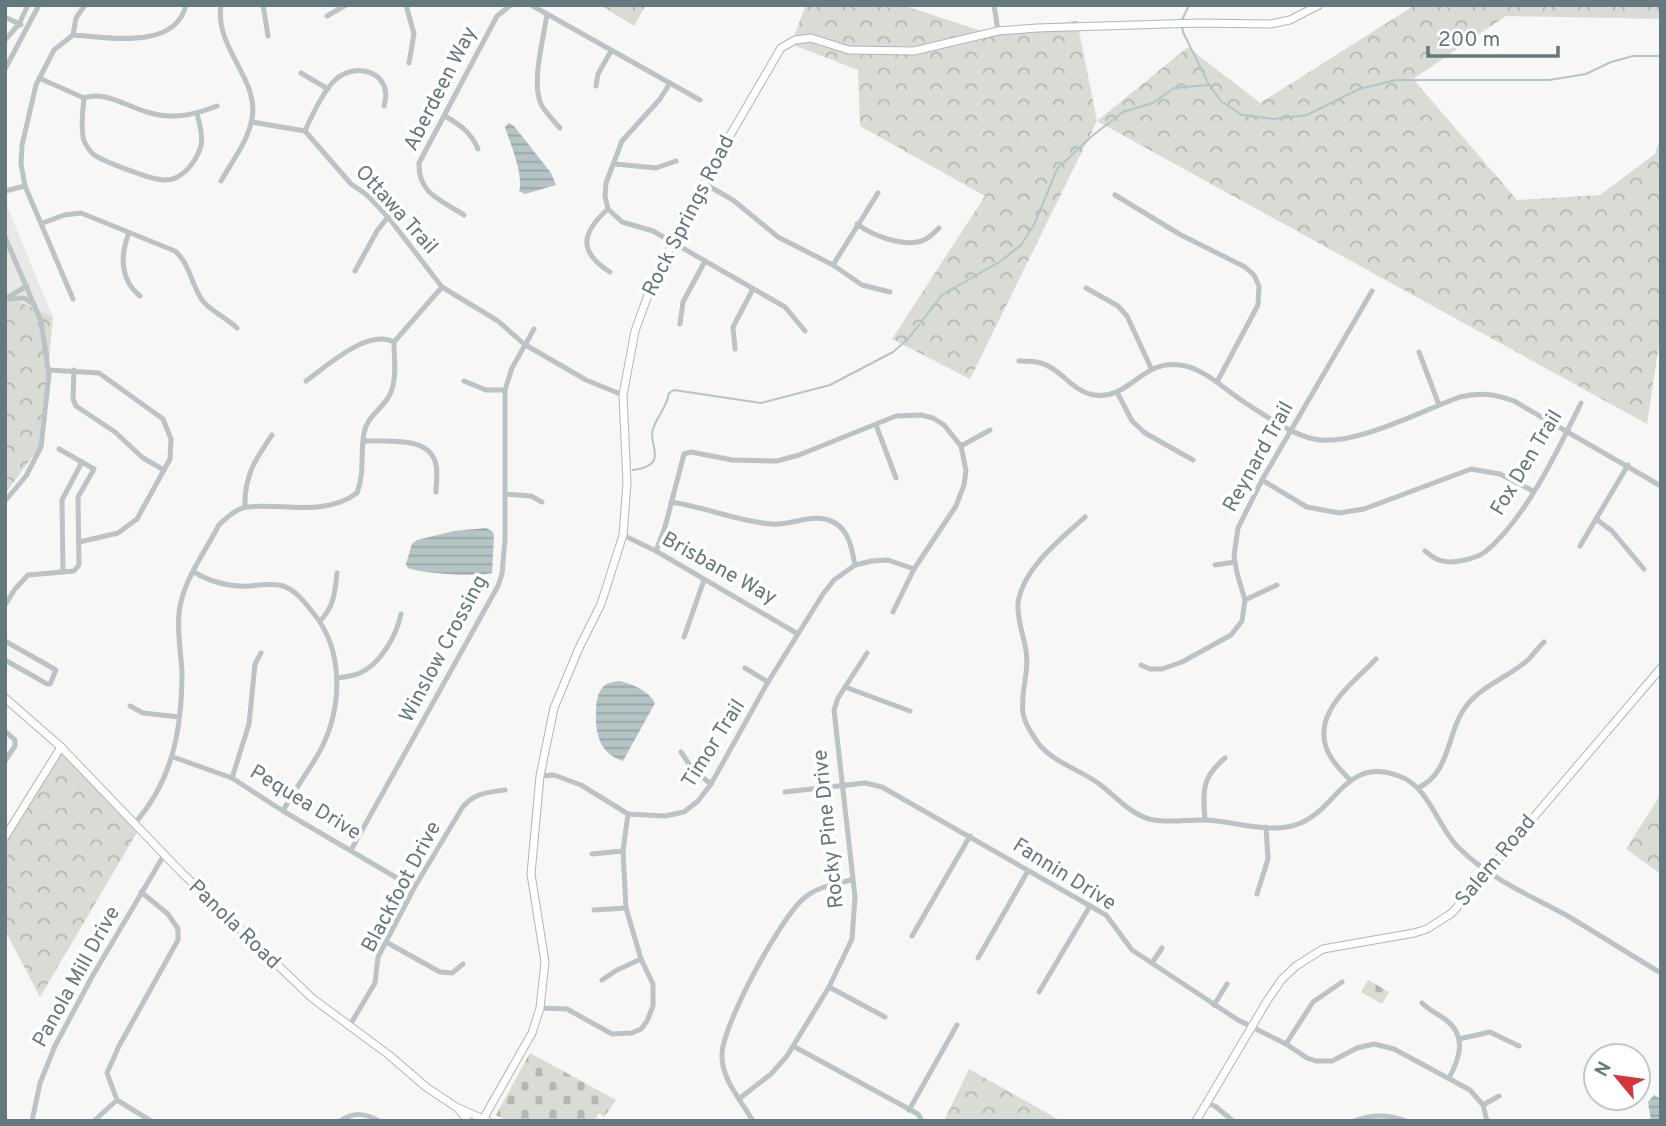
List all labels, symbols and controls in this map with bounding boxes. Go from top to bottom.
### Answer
scale bar [1428,14,1558,58]
street label: Aberdeen Way [398,22,484,156]
text: 200 m [1438,27,1500,54]
street label: Rock Springs Road [637,131,741,301]
street label: Ottawa Trail [349,160,443,260]
street label: Reynard Trail [1218,397,1300,517]
street label: Fox Den Trail [1485,405,1569,521]
street label: Brisbane Way [657,526,781,612]
street label: Winslow Crossing [394,571,494,727]
street label: Timor Trail [676,695,752,793]
street label: Rocky Pine Drive [807,748,851,910]
street label: Pequea Drive [244,759,366,847]
street label: Salem Road [1450,809,1542,913]
street label: Blackfoot Drive [356,817,448,957]
street label: Fannin Drive [1007,832,1121,918]
street label: Panola Road [182,874,286,976]
street label: Panola Mill Drive [27,902,127,1052]
north arrow [1582,1042,1652,1112]
text: N [1590,1058,1618,1082]

